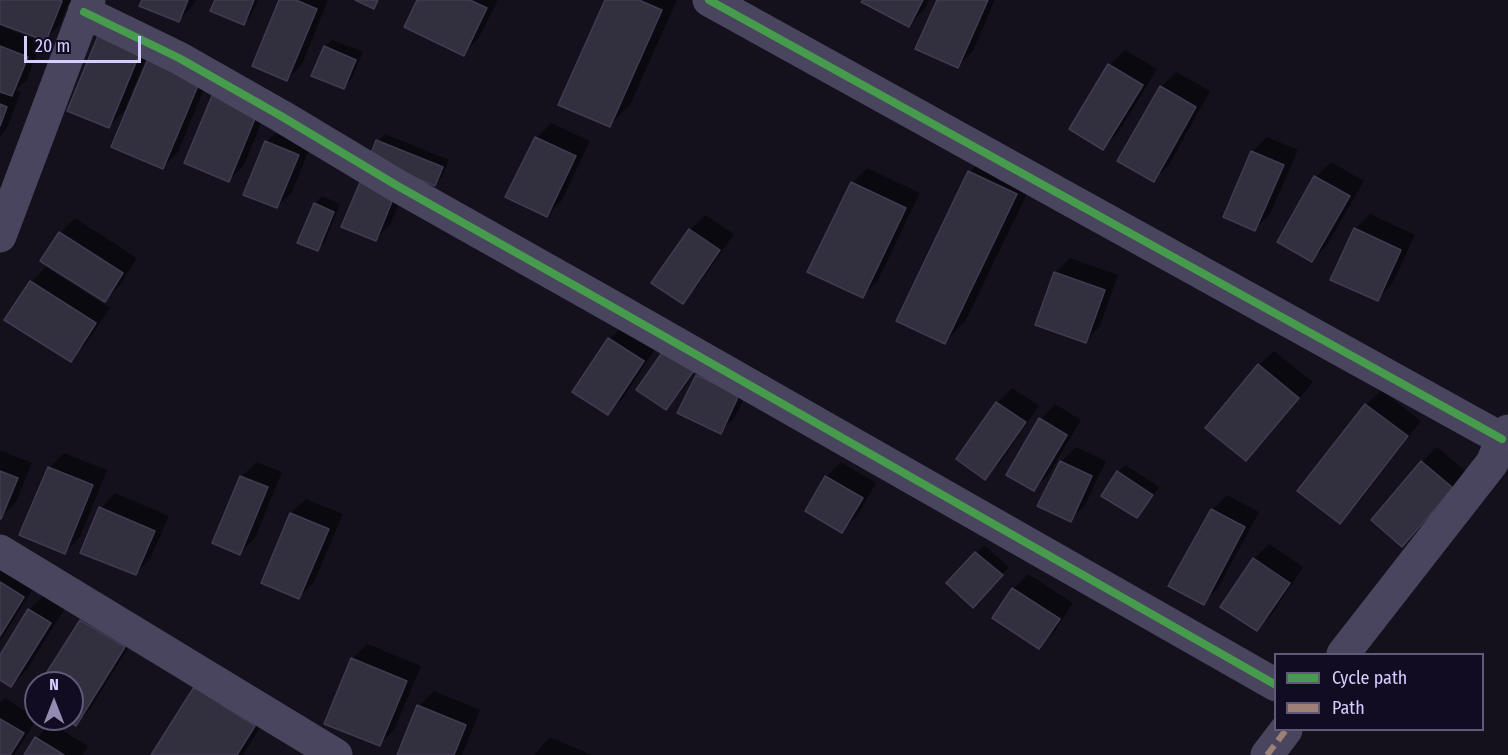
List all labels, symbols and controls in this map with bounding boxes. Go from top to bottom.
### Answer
scale bar [27,24,144,62]
text: 20 m [35,35,70,57]
legend [1274,653,1484,731]
text: Cycle path [1332,667,1407,689]
north arrow [24,671,84,731]
text: N [49,675,59,694]
text: Path [1332,697,1365,719]

